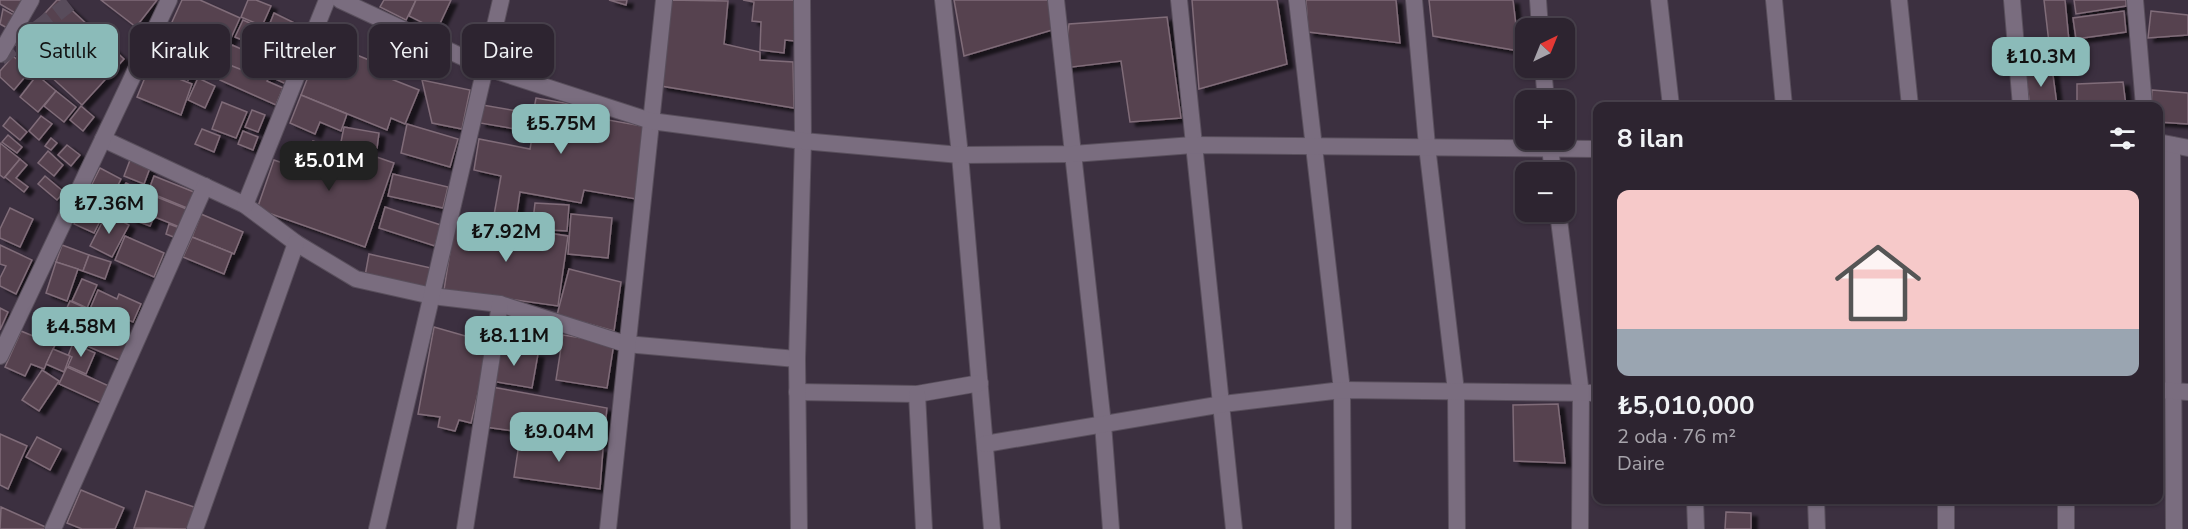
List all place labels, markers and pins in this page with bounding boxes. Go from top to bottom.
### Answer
pin: ₺10.3M [1992,37,2090,88]
pin: ₺5.75M [512,104,610,155]
pin: ₺5.01M [280,141,378,192]
pin: ₺7.36M [60,184,158,235]
pin: ₺7.92M [457,212,555,263]
pin: ₺4.58M [32,307,130,358]
pin: ₺8.11M [465,316,563,367]
pin: ₺9.04M [510,412,608,463]

